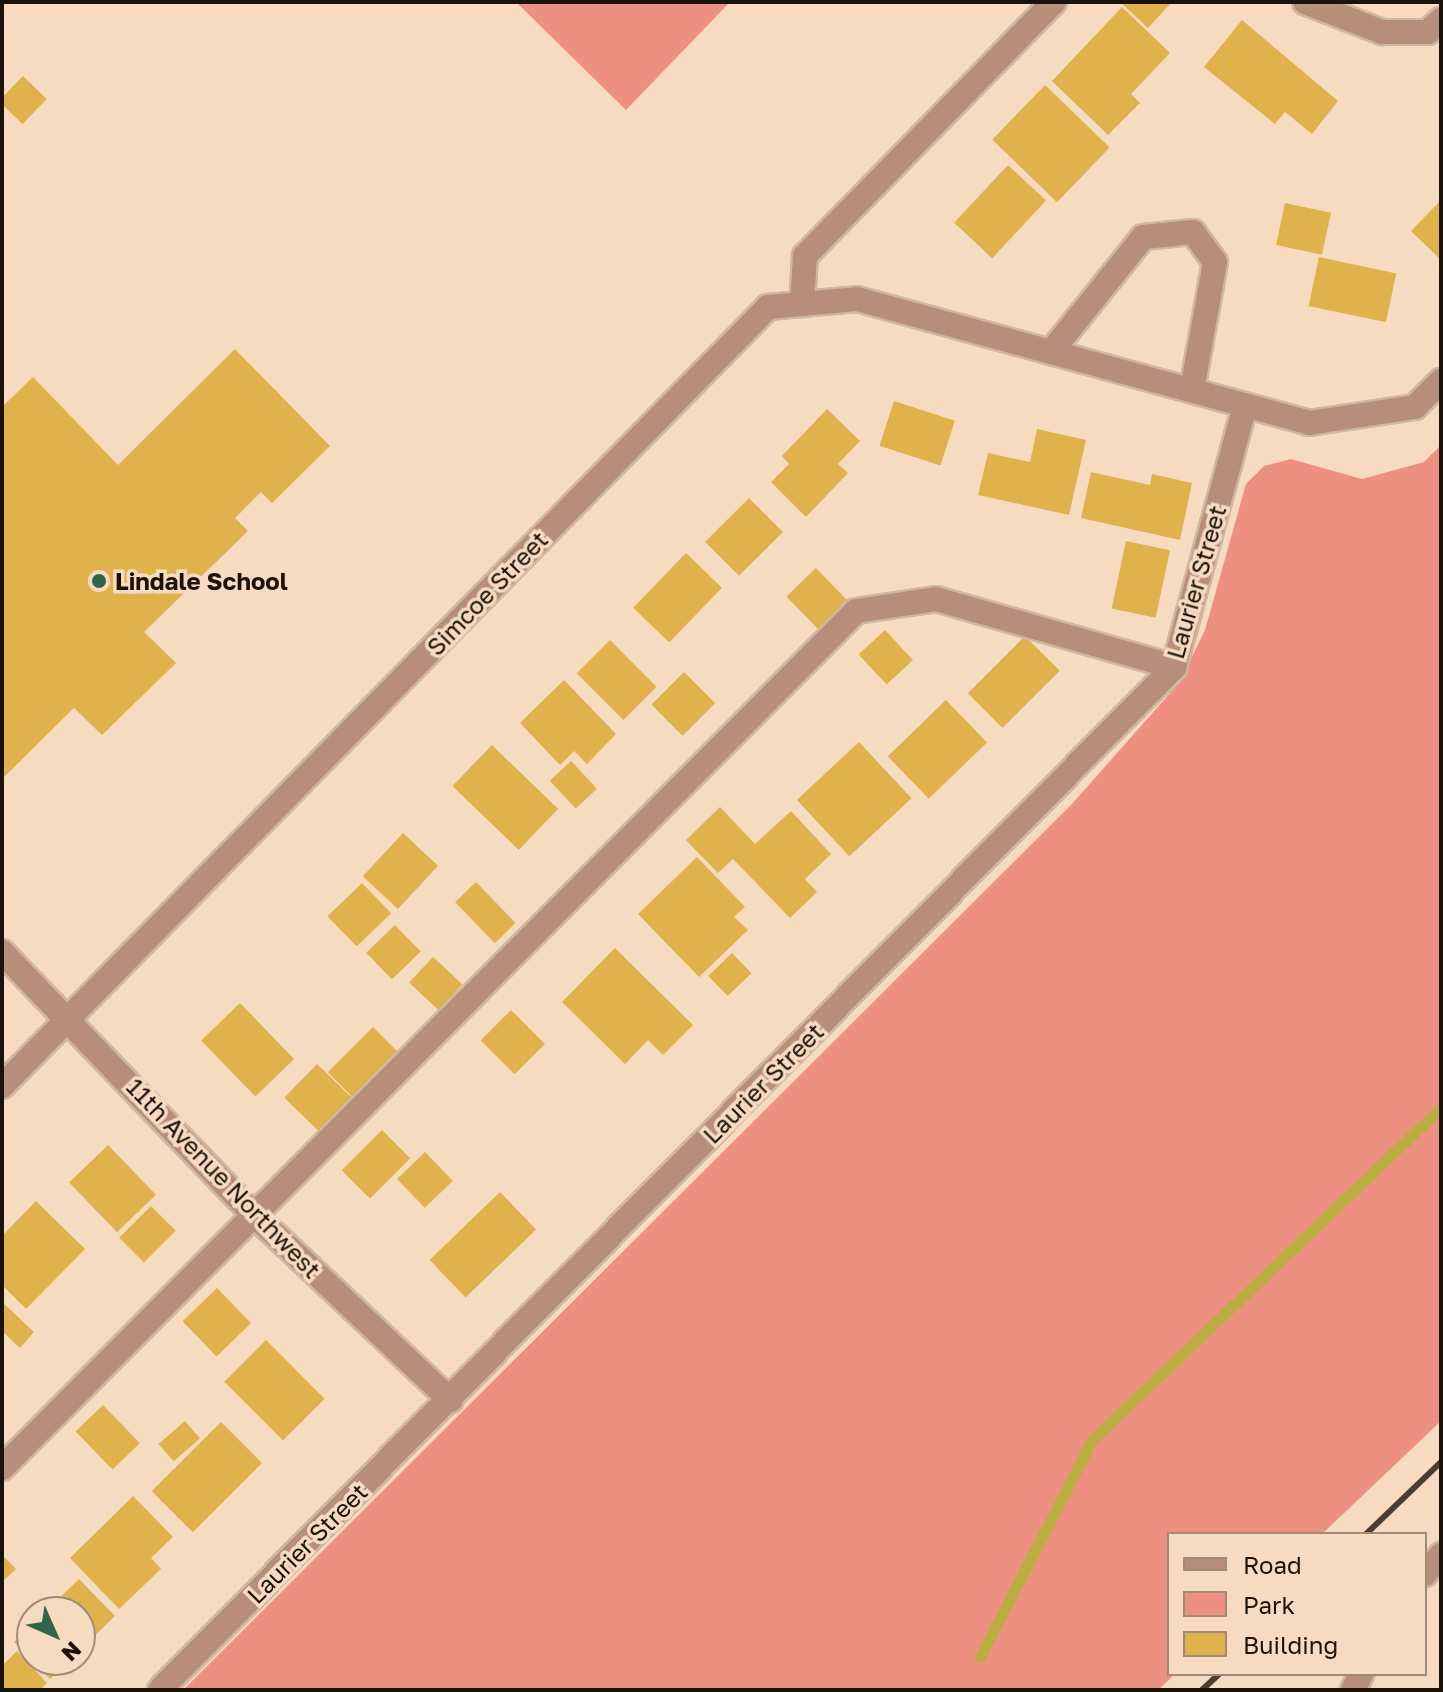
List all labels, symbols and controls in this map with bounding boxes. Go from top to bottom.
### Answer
street label: Laurier Street [1160,502,1232,662]
street label: Simcoe Street [421,525,553,661]
place label: Lindale School [115,567,288,595]
marker: Lindale School [90,572,108,590]
street label: Laurier Street [697,1017,829,1149]
street label: 11th Avenue Northwest [121,1072,327,1284]
street label: Laurier Street [241,1477,373,1609]
legend [1167,1532,1427,1676]
text: Road [1243,1550,1302,1579]
text: Park [1243,1590,1295,1619]
north arrow [16,1596,96,1676]
text: Building [1243,1630,1338,1659]
text: N [56,1636,87,1667]

